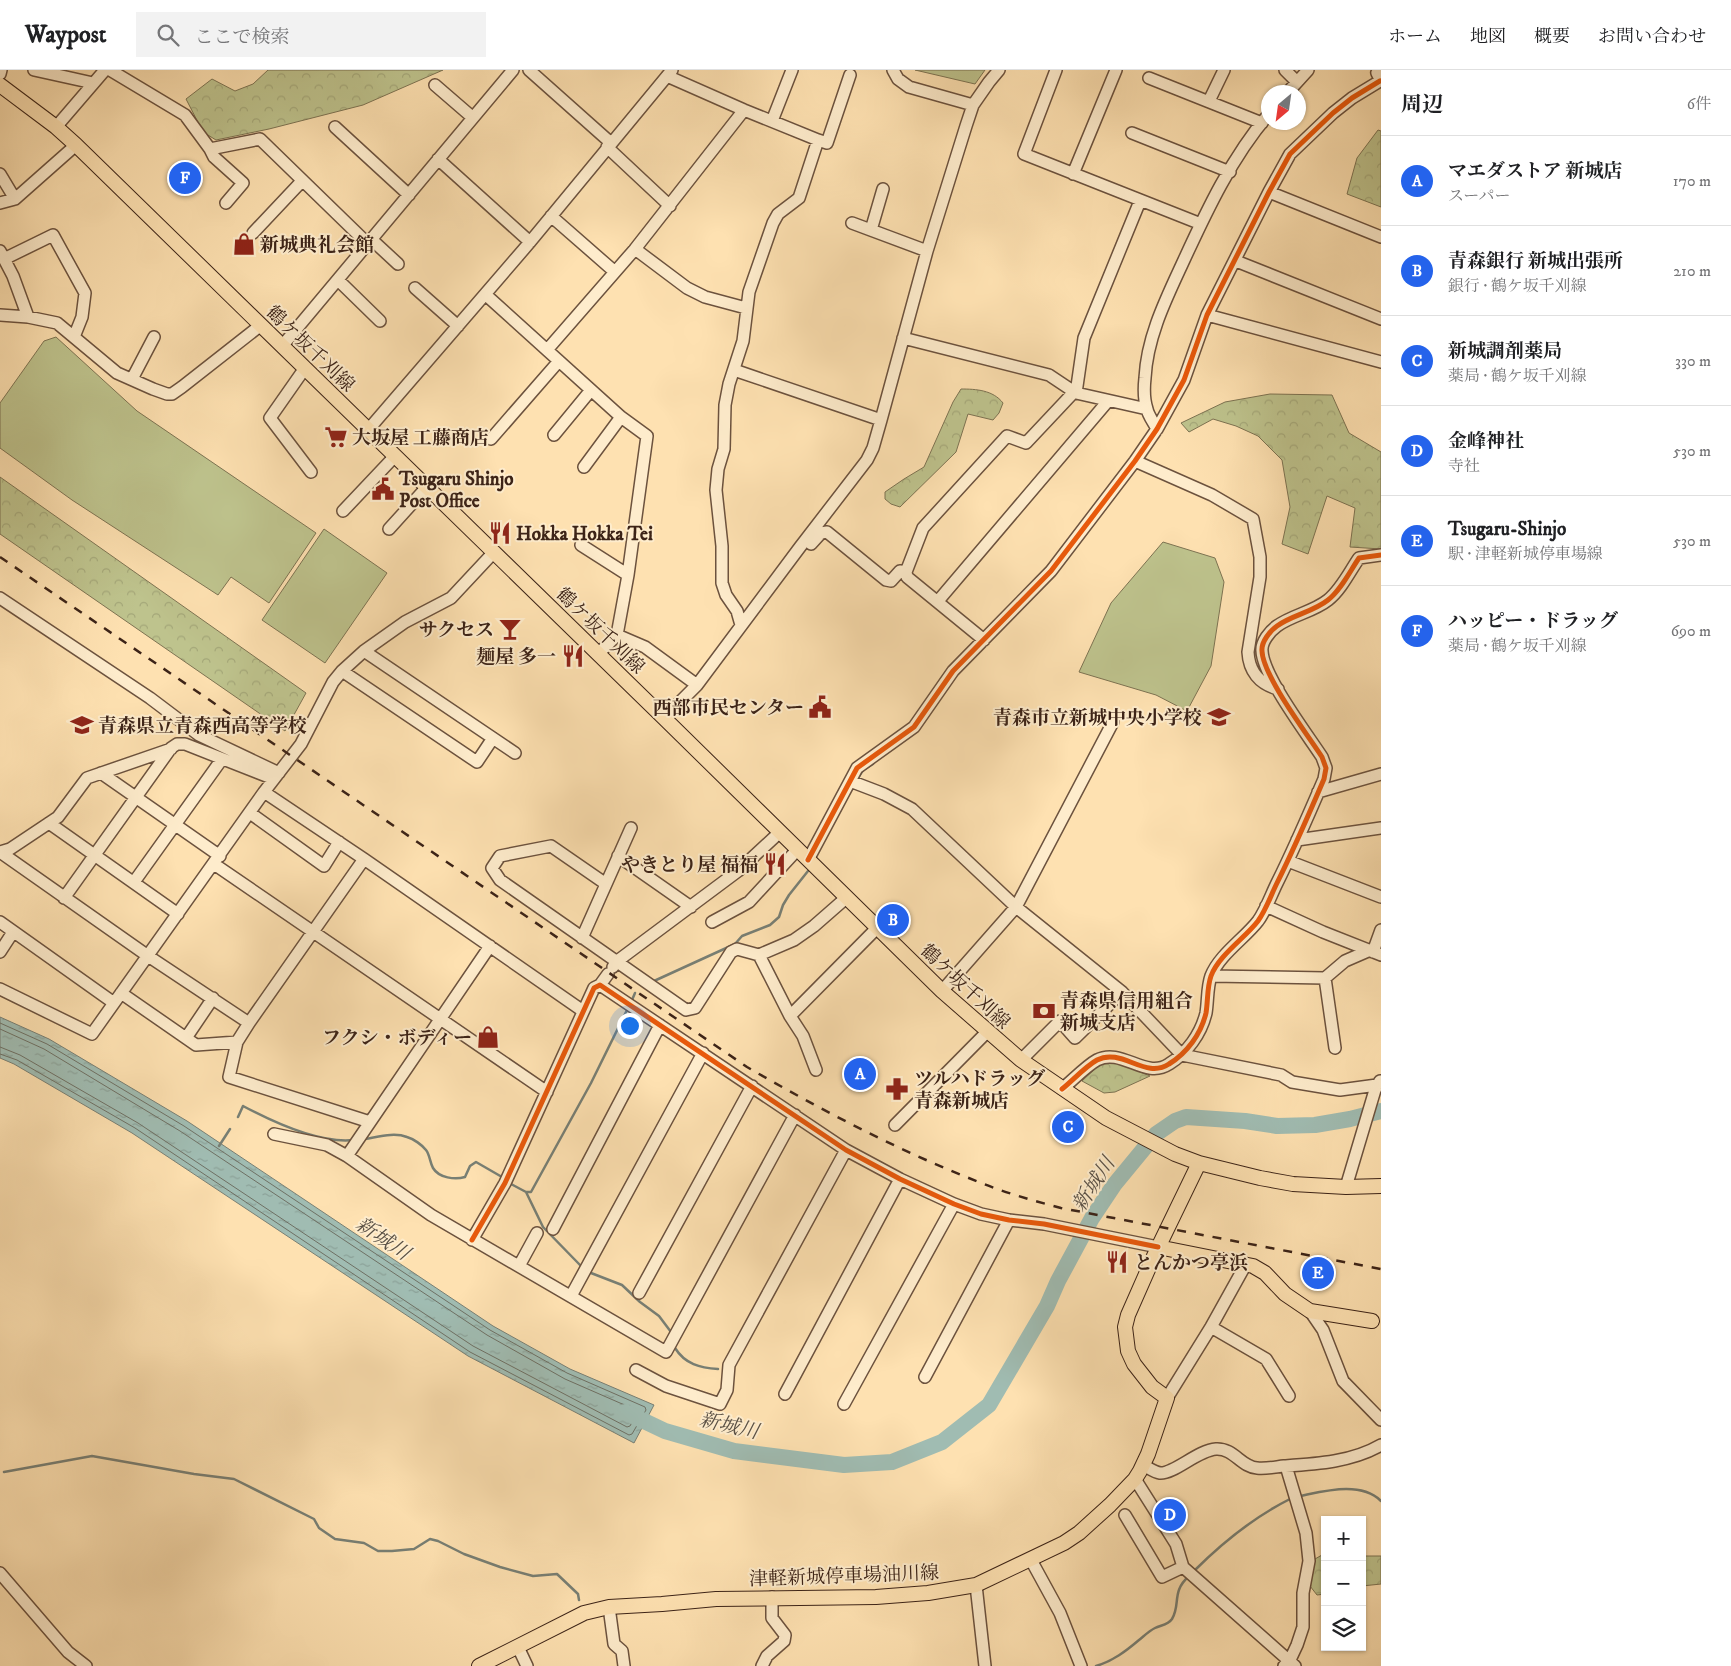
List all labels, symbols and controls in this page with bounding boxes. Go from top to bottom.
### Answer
search box [136,12,486,57]
text: Waypost [25,20,106,50]
icon: search [154,21,182,49]
text: ここで検索 [194,26,289,49]
text: ホーム [1388,26,1442,48]
text: 地図 [1470,26,1506,48]
text: 概要 [1534,26,1570,48]
text: お問い合わせ [1598,26,1706,48]
north arrow [1261,85,1306,130]
text: 周辺 [1401,92,1443,118]
text: 6件 [1687,94,1711,114]
pin: F [169,159,201,197]
text: マエダストア 新城店 [1448,160,1623,183]
text: A [1412,171,1422,191]
text: 170 m [1673,171,1711,191]
text: スーパー [1448,186,1510,206]
shop icon: 新城典礼会館 [231,231,257,257]
place label: 新城典礼会館 [260,234,374,257]
text: 青森銀行 新城出張所 [1448,250,1623,273]
text: B [1412,261,1422,281]
text: 210 m [1673,261,1711,281]
text: 銀行 · 鶴ケ坂千刈線 [1448,276,1587,296]
street label: 鶴ケ坂千刈線 [261,301,359,397]
text: 新城調剤薬局 [1448,340,1562,363]
text: C [1412,351,1422,371]
text: 330 m [1675,351,1711,371]
text: 薬局 · 鶴ケ坂千刈線 [1448,366,1587,386]
supermarket icon: 大坂屋 工藤商店 [323,424,349,450]
place label: 大坂屋 工藤商店 [352,427,489,450]
text: 金峰神社 [1448,430,1524,453]
text: D [1411,441,1423,461]
text: 530 m [1673,441,1711,461]
text: 寺社 [1448,456,1480,476]
place label: Tsugaru Shinjo Post Office [398,468,514,513]
public building icon: Tsugaru Shinjo Post Office [370,476,396,502]
text: Tsugaru-Shinjo [1448,518,1566,541]
restaurant icon: Hokka Hokka Tei [487,520,513,546]
place label: Hokka Hokka Tei [516,523,653,546]
text: E [1411,531,1423,551]
text: 530 m [1673,531,1711,551]
text: 駅 · 津軽新城停車場線 [1448,544,1603,564]
street label: 鶴ケ坂千刈線 [551,583,649,679]
text: ハッピー・ドラッグ [1448,610,1618,633]
bar icon: サクセス [497,616,523,642]
place label: サクセス [419,619,494,642]
text: F [1412,621,1422,641]
text: 690 m [1671,621,1711,641]
text: 薬局 · 鶴ケ坂千刈線 [1448,636,1587,656]
restaurant icon: 麺屋 多一 [560,643,586,669]
place label: 麺屋 多一 [476,646,556,669]
public building icon: 西部市民センター [807,694,833,720]
place label: 西部市民センター [653,697,804,720]
school or university icon: 青森市立新城中央小学校 [1206,704,1232,730]
place label: 青森市立新城中央小学校 [993,707,1202,730]
school or university icon: 青森県立青森西高等学校 [69,712,95,738]
place label: 青森県立青森西高等学校 [98,715,307,738]
restaurant icon: やきとり屋 福福 [762,851,788,877]
place label: やきとり屋 福福 [621,854,758,877]
pin: B [877,901,909,939]
street label: 鶴ケ坂千刈線 [915,940,1015,1034]
place label: 青森県信用組合 新城支店 [1060,990,1193,1035]
bank icon: 青森県信用組合 新城支店 [1031,998,1057,1024]
your location [617,1013,643,1039]
shop icon: フクシ・ボディー [475,1024,501,1050]
place label: フクシ・ボディー [322,1027,472,1050]
pin: A [844,1055,876,1093]
place label: ツルハドラッグ 青森新城店 [914,1068,1046,1113]
pharmacy icon: ツルハドラッグ 青森新城店 [884,1076,910,1102]
pin: C [1052,1108,1084,1146]
water label: 新城川 [1067,1151,1122,1217]
water label: 新城川 [350,1212,416,1268]
restaurant icon: とんかつ亭浜 [1104,1249,1130,1275]
place label: とんかつ亭浜 [1134,1252,1248,1275]
pin: E [1302,1254,1334,1292]
water label: 新城川 [697,1408,763,1446]
pin: D [1154,1496,1186,1534]
map controls [1321,1516,1366,1651]
button: + [1321,1516,1366,1561]
button: − [1321,1561,1366,1606]
street label: 津軽新城停車場油川線 [749,1562,939,1591]
button: layers [1321,1606,1366,1651]

